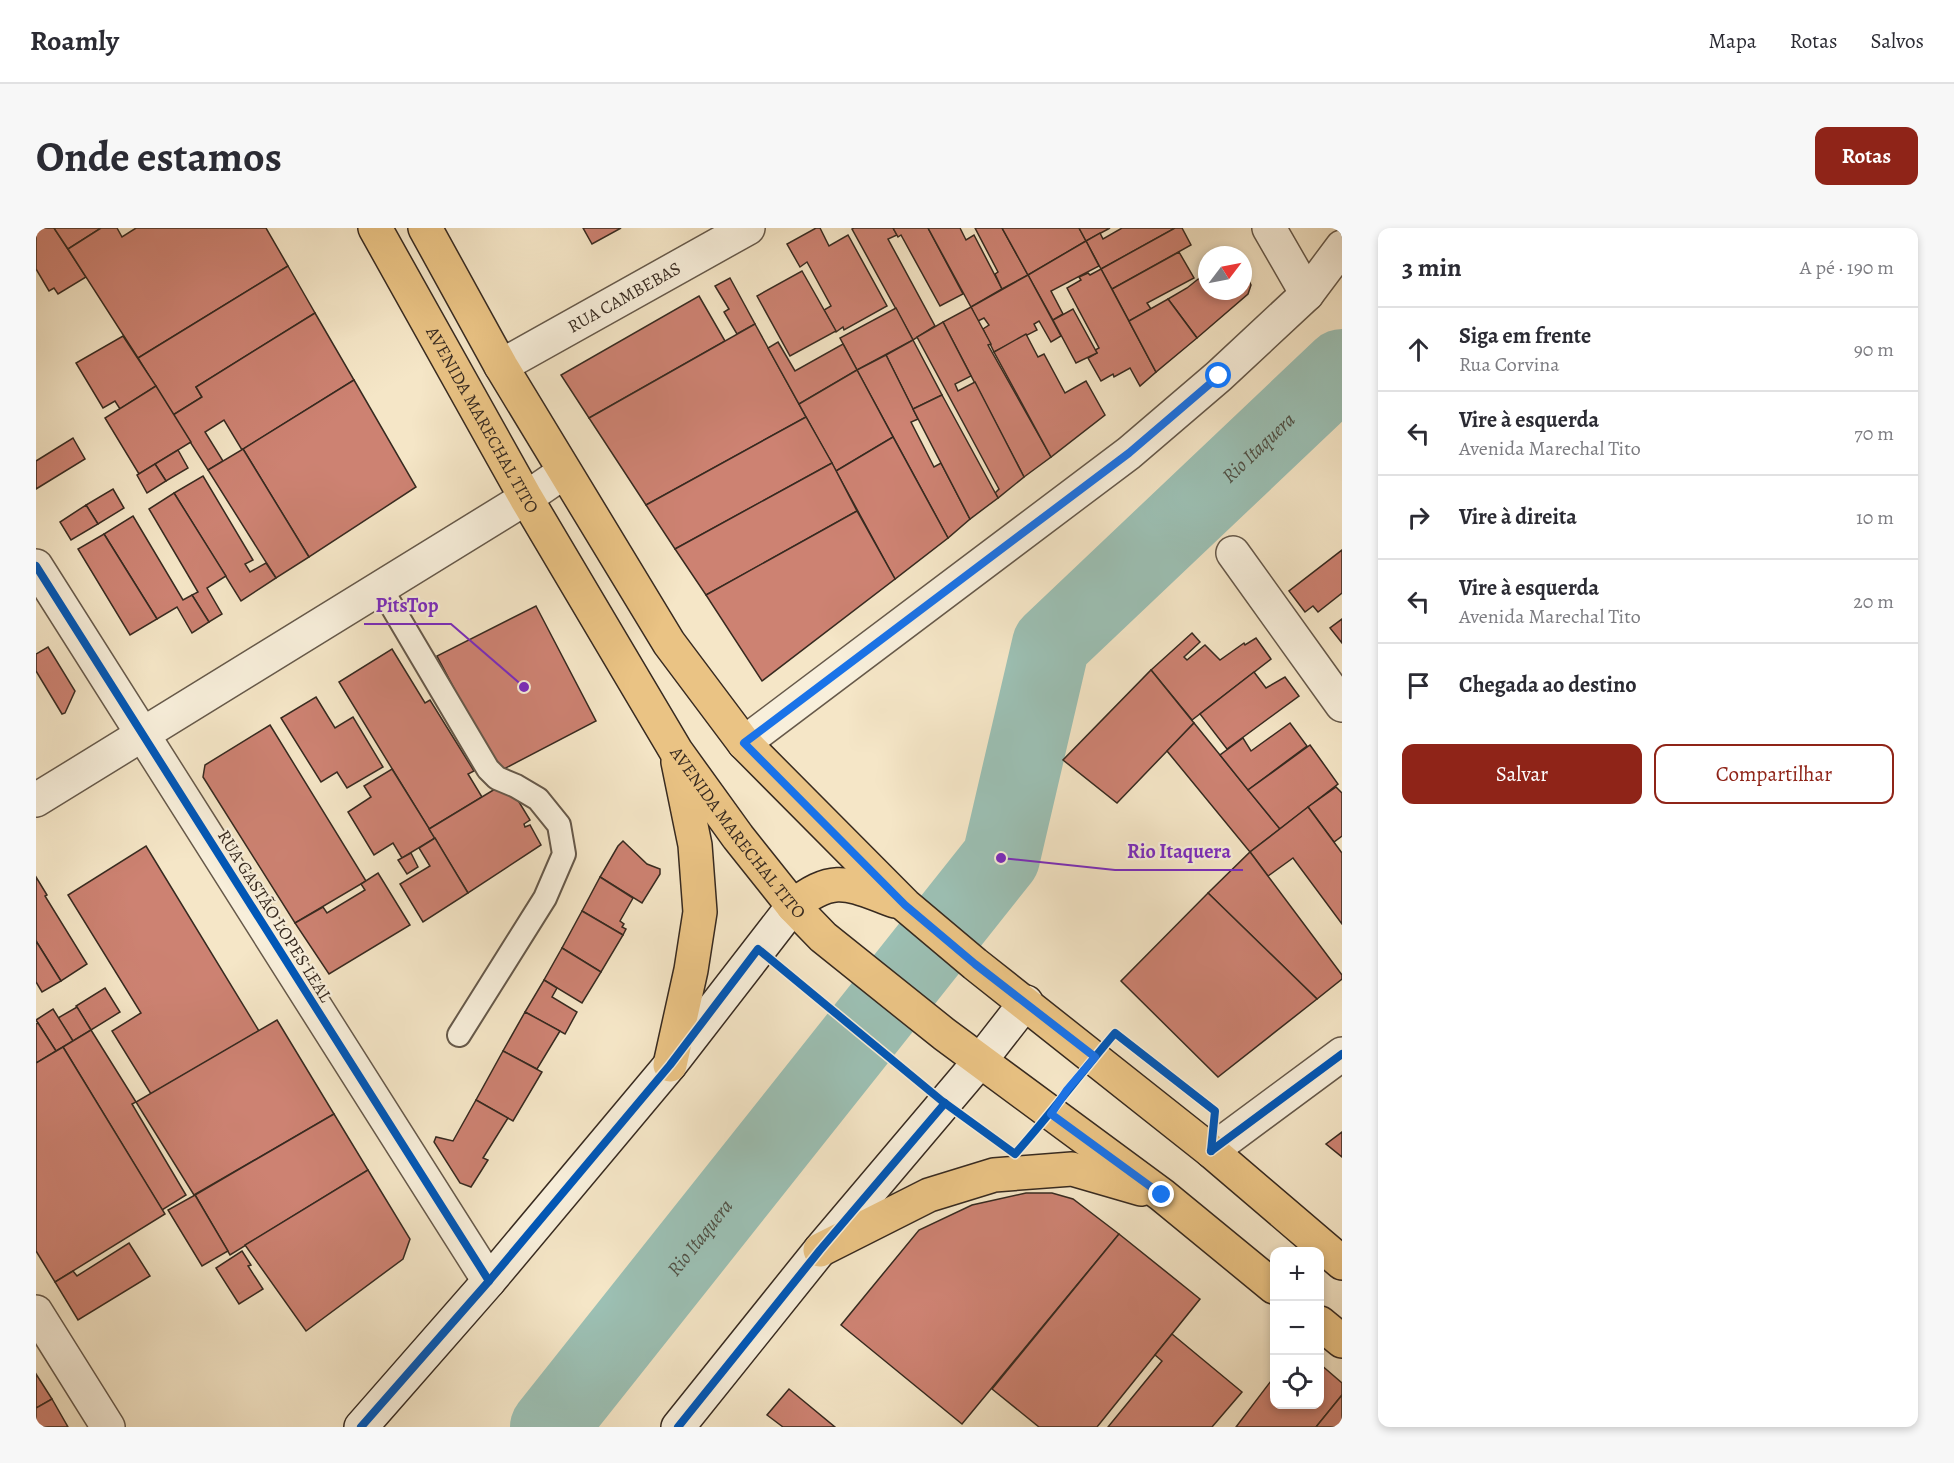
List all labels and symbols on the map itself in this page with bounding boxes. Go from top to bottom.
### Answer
north arrow [1198,246,1252,300]
street label: RUA CAMBEBAS [563,256,685,338]
street label: AVENIDA MARECHAL TITO [420,321,544,518]
route start [1205,362,1231,388]
water label: Rio Itaquera [1216,406,1301,489]
callout: PitsTop [364,586,451,624]
text: PitsTop [375,592,439,619]
street label: AVENIDA MARECHAL TITO [664,741,811,924]
street label: RUA GASTÃO LOPES LEAL [212,825,338,1007]
callout: Rio Itaquera [1115,832,1243,870]
text: Rio Itaquera [1127,838,1231,865]
route end [1148,1181,1174,1207]
water label: Rio Itaquera [661,1193,738,1282]

